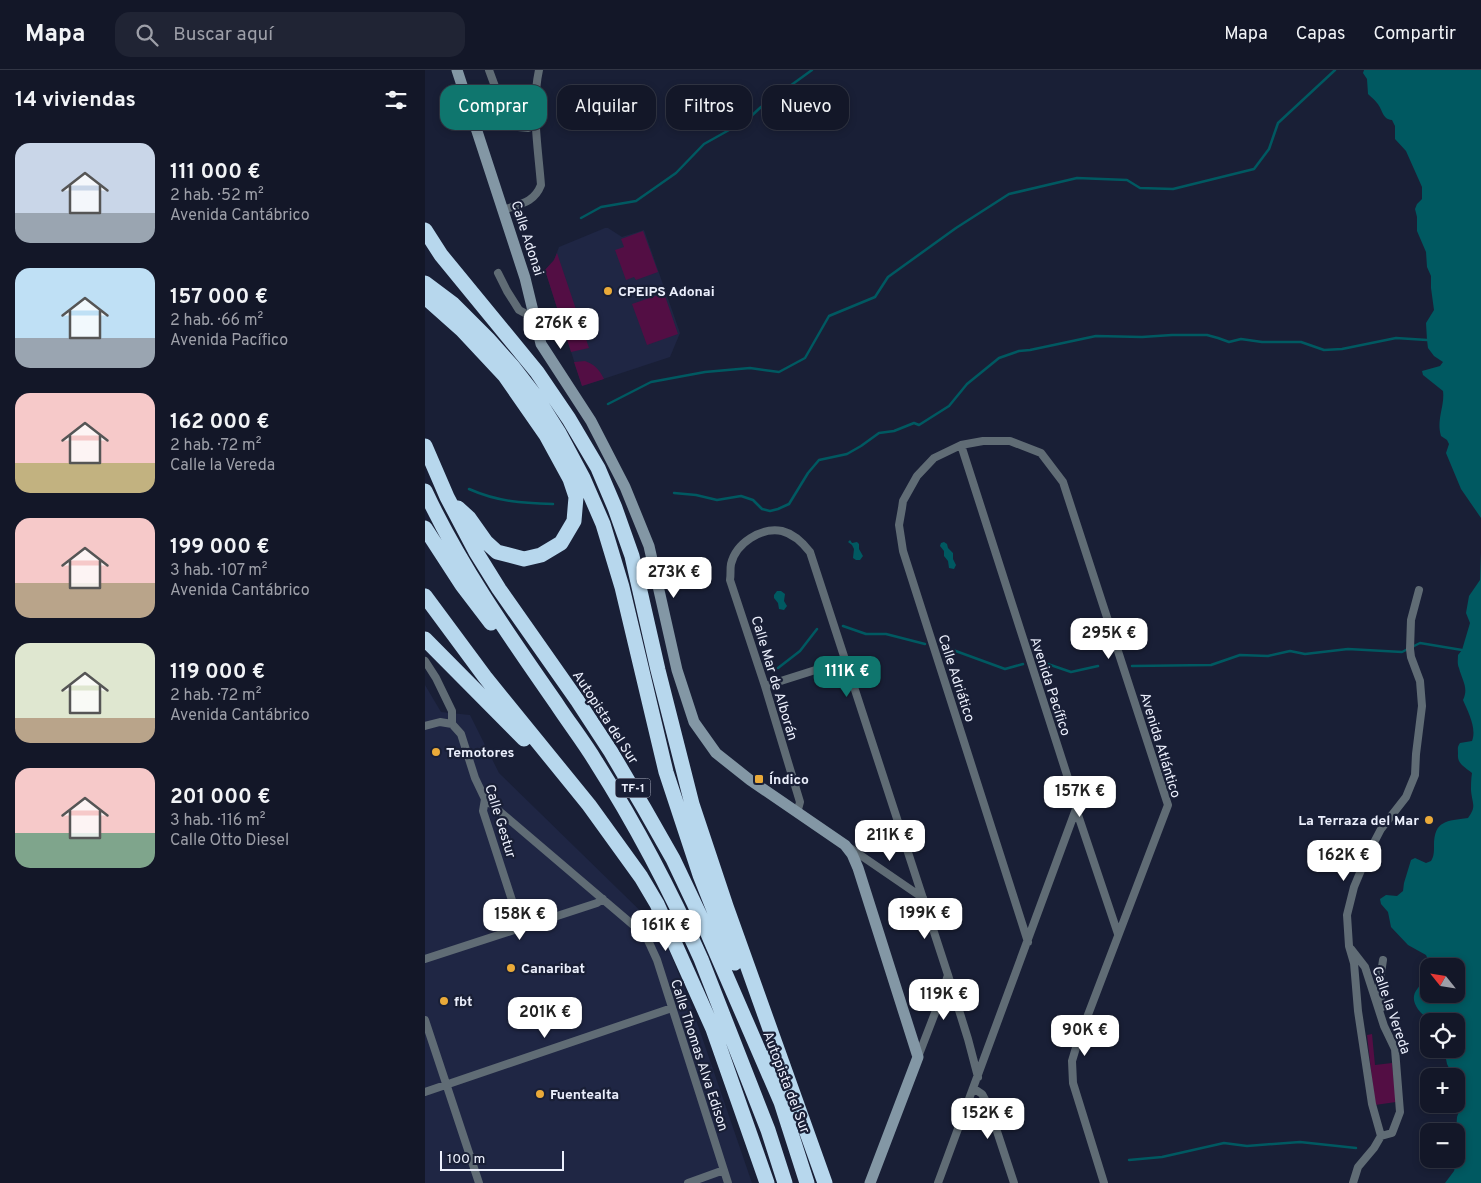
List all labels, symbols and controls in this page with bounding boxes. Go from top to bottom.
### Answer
search box [115,12,465,57]
text: Mapa [25,20,85,50]
icon: search [133,21,161,49]
text: Buscar aquí [173,23,273,47]
text: Mapa [1224,23,1268,46]
text: Capas [1296,23,1345,46]
text: Compartir [1373,23,1456,46]
chip: Comprar [440,85,547,130]
chip: Alquilar [557,85,656,130]
chip: Filtros [666,85,752,130]
chip: Nuevo [762,85,849,130]
icon: filters [382,86,410,114]
text: 14 viviendas [15,87,136,114]
text: 111 000 € [170,159,261,186]
icon: home [55,163,115,223]
text: 2 hab. · 52 m² [170,186,264,206]
street label: Calle Adonai [506,199,547,278]
text: Avenida Cantábrico [170,206,310,226]
text: 157 000 € [170,284,268,311]
place label: CPEIPS Adonai [618,284,715,301]
marker: CPEIPS Adonai [602,285,614,297]
icon: home [55,288,115,348]
pin: 276K € [520,308,602,350]
text: 2 hab. · 66 m² [170,311,263,331]
text: 276K € [535,314,587,334]
text: Avenida Pacífico [170,331,288,351]
text: 162 000 € [170,409,270,436]
icon: home [55,413,115,473]
text: 2 hab. · 72 m² [170,436,261,456]
text: Calle la Vereda [170,456,275,476]
text: 199 000 € [170,534,270,561]
icon: home [55,538,115,598]
pin: 273K € [633,556,715,599]
text: 3 hab. · 107 m² [170,561,268,581]
text: 273K € [648,563,701,583]
text: Avenida Cantábrico [170,581,310,601]
street label: Calle Mar de Alborán [747,614,801,743]
pin: 295K € [1068,618,1150,660]
text: 295K € [1082,624,1136,644]
street label: Calle Adriático [933,633,978,725]
street label: Avenida Pacífico [1026,635,1074,738]
pin: 111K € [806,656,888,698]
text: 119 000 € [170,659,265,686]
text: 111K € [825,662,869,682]
icon: home [55,663,115,723]
street label: Autopista del Sur [568,668,642,768]
text: 2 hab. · 72 m² [170,686,261,706]
street label: Avenida Atlántico [1135,691,1184,800]
text: Avenida Cantábrico [170,706,310,726]
place label: Temotores [446,745,515,762]
marker: Temotores [430,746,442,758]
place label: Índico [769,771,809,789]
marker: Índico [753,773,765,785]
pin: 157K € [1039,776,1121,818]
road number: TF-1 [615,778,651,798]
street label: Calle Gestur [480,782,519,861]
text: 157K € [1055,782,1105,802]
text: 201 000 € [170,784,270,811]
icon: home [55,788,115,848]
text: 3 hab. · 116 m² [170,811,266,831]
place label: La Terraza del Mar [1298,813,1419,830]
marker: La Terraza del Mar [1423,814,1435,826]
pin: 211K € [849,820,931,862]
text: 211K € [866,826,914,846]
text: Calle Otto Diesel [170,831,289,851]
pin: 162K € [1303,840,1385,882]
text: 162K € [1318,846,1370,866]
pin: 158K € [479,898,561,941]
pin: 199K € [884,898,966,940]
text: 199K € [899,904,951,924]
text: 158K € [494,905,546,925]
pin: 161K € [625,910,707,952]
text: 161K € [642,916,690,936]
north arrow [1420,958,1465,1002]
map controls [1420,958,1465,1168]
place label: Canaribat [521,961,585,978]
marker: Canaribat [505,962,517,974]
street label: Calle la Vereda [1368,964,1414,1057]
street label: Calle Thomas Alva Edison [666,977,731,1134]
pin: 119K € [903,978,985,1021]
text: 119K € [920,985,968,1005]
place label: fbt [454,994,473,1011]
marker: fbt [438,995,450,1007]
pin: 201K € [504,996,586,1039]
text: 201K € [519,1003,571,1023]
button: locate [1420,1013,1465,1058]
pin: 90K € [1050,1014,1120,1057]
text: 90K € [1062,1021,1108,1041]
street label: Autopista del Sur [758,1029,813,1137]
button: + [1420,1068,1465,1113]
place label: Fuentealta [550,1087,619,1104]
marker: Fuentealta [534,1088,546,1100]
pin: 152K € [947,1098,1029,1140]
text: 152K € [962,1104,1014,1124]
button: − [1420,1123,1465,1168]
scale bar [440,1148,564,1171]
text: 100 m [447,1151,485,1168]

